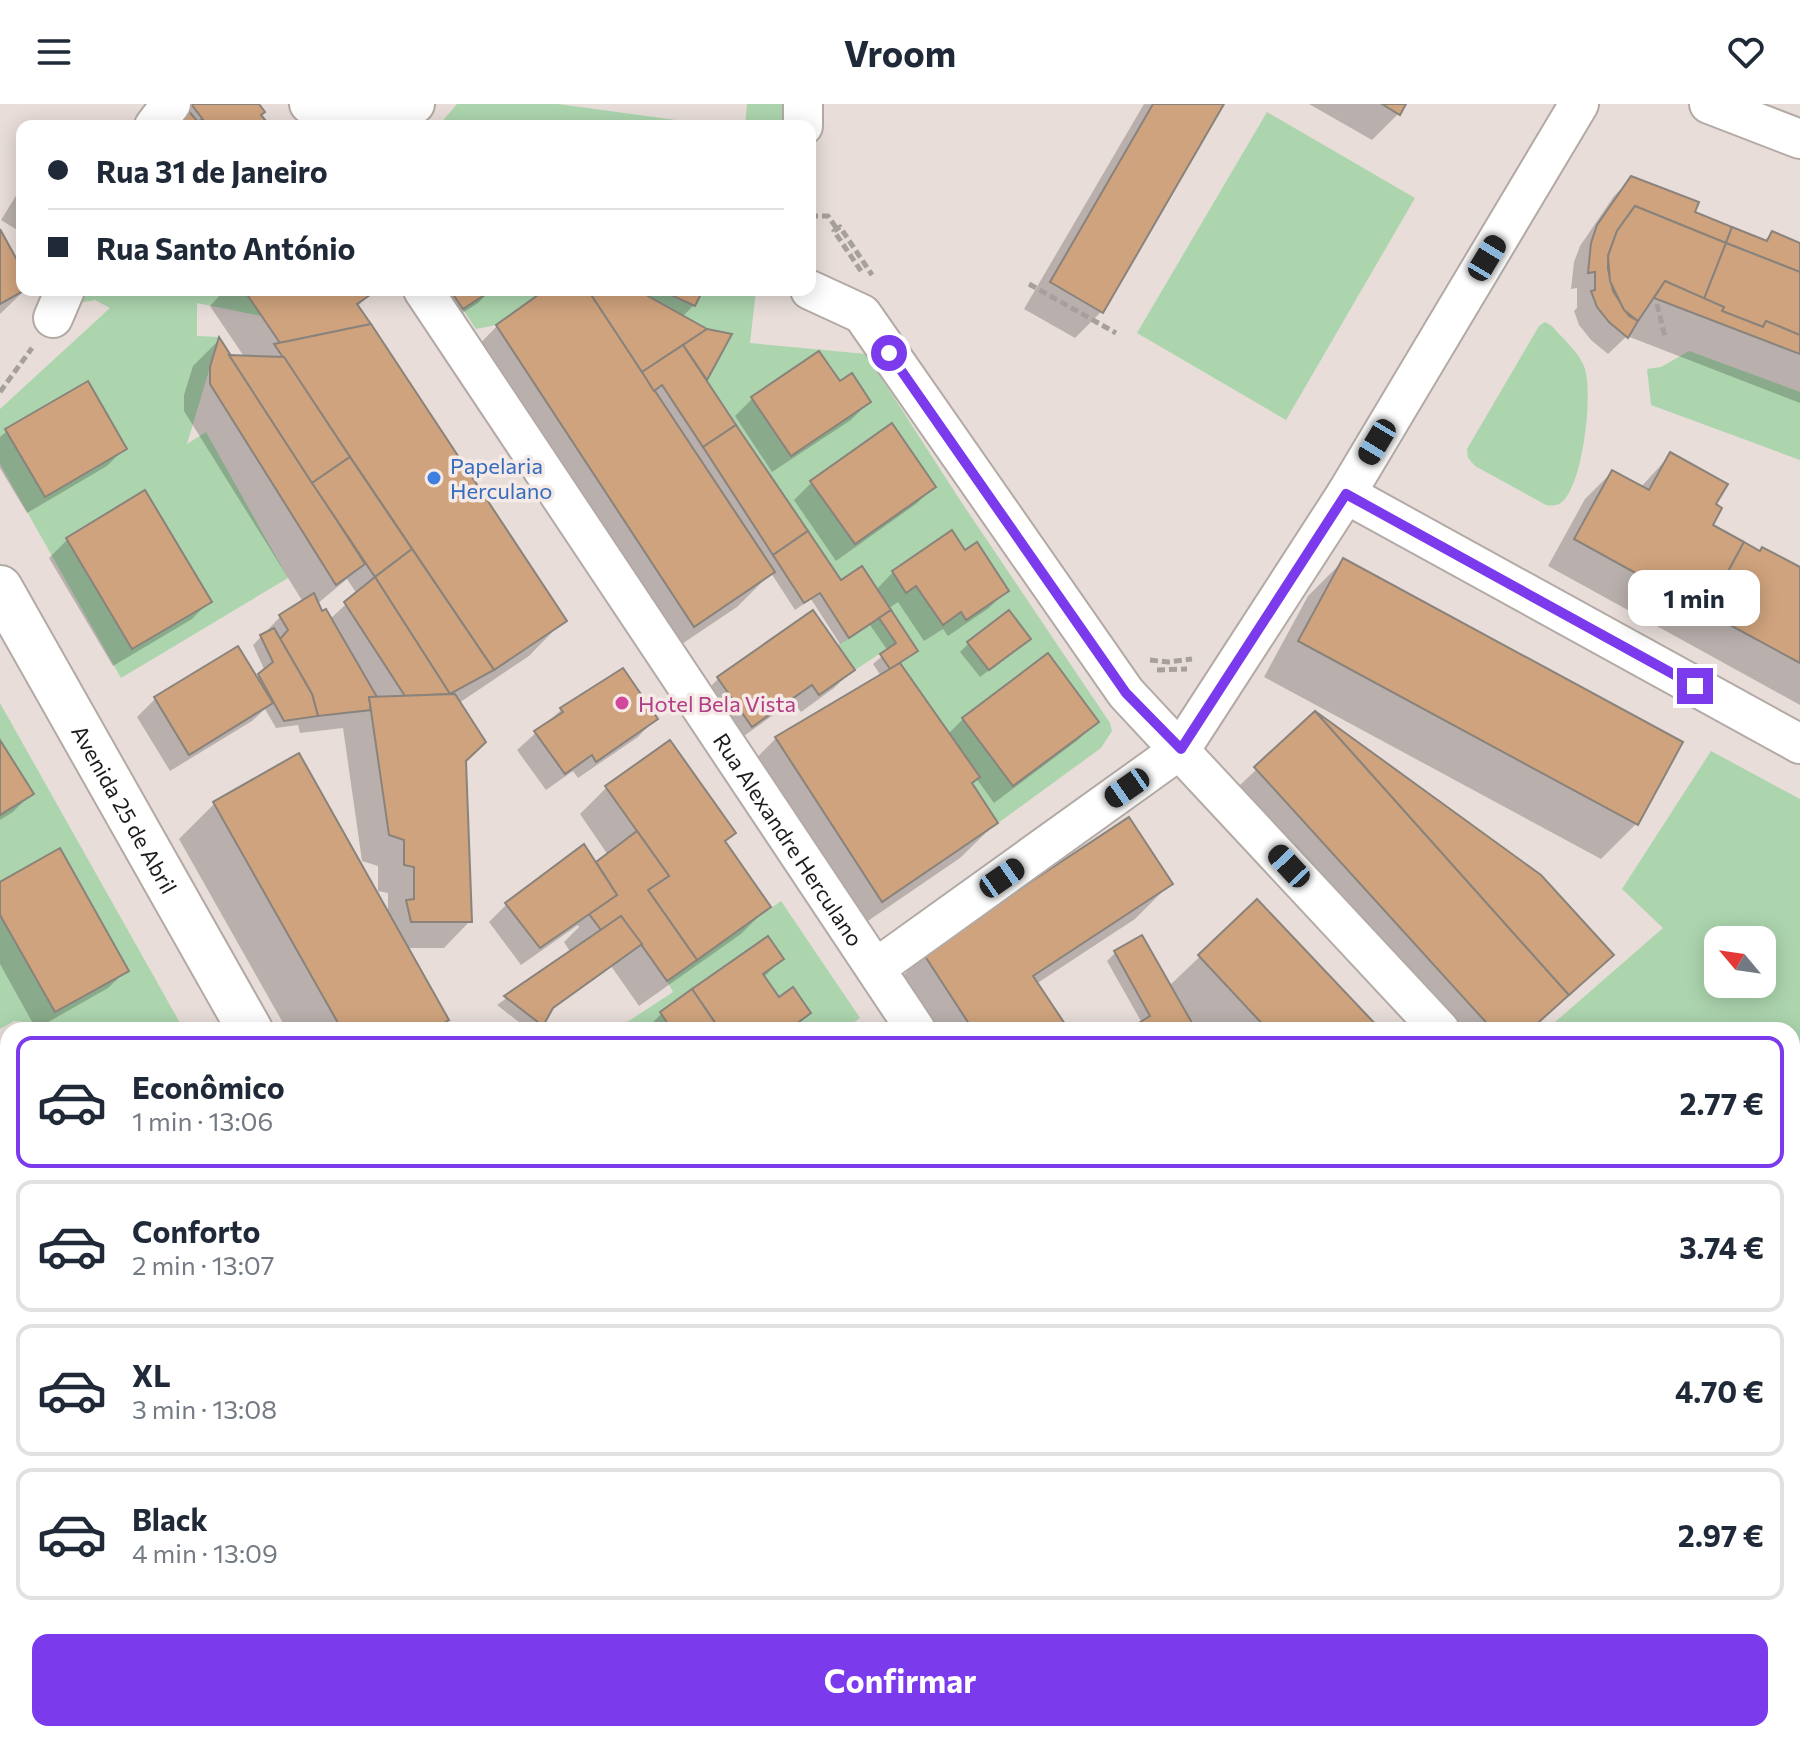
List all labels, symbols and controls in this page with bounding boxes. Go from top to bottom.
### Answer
icon: menu [32,30,76,74]
text: Vroom [844,30,956,74]
icon: heart [1724,30,1768,74]
text: Rua 31 de Janeiro [96,152,328,189]
text: Rua Santo António [96,229,355,266]
car [1464,231,1510,285]
route start [871,335,907,371]
car [1354,415,1400,469]
place label: Papelaria Herculano [450,452,553,504]
marker: Papelaria Herculano [425,469,443,487]
callout: 1 min [1629,570,1761,626]
text: 1 min [1663,582,1725,613]
route end [1677,668,1713,704]
place label: Hotel Bela Vista [638,690,796,717]
marker: Hotel Bela Vista [613,694,631,712]
street label: Avenida 25 de Abril [67,720,183,898]
street label: Rua Alexandre Herculano [708,728,870,951]
car [1100,764,1154,812]
car [1264,840,1314,892]
car [975,854,1029,902]
north arrow [1704,926,1776,998]
map controls [1704,926,1776,998]
icon: car [36,1066,108,1138]
text: Econômico [132,1068,285,1105]
text: 2.77 € [1679,1084,1764,1121]
text: 1 min · 13:06 [132,1105,273,1136]
icon: car [36,1210,108,1282]
text: Conforto [132,1212,260,1249]
text: 3.74 € [1679,1228,1764,1265]
text: 2 min · 13:07 [132,1249,274,1280]
icon: car [36,1354,108,1426]
text: XL [132,1356,171,1393]
text: 4.70 € [1675,1372,1764,1409]
text: 3 min · 13:08 [132,1393,277,1424]
icon: car [36,1498,108,1570]
text: Black [132,1500,208,1537]
text: 2.97 € [1678,1516,1764,1553]
text: 4 min · 13:09 [132,1537,278,1568]
button: Confirmar [32,1634,1768,1726]

